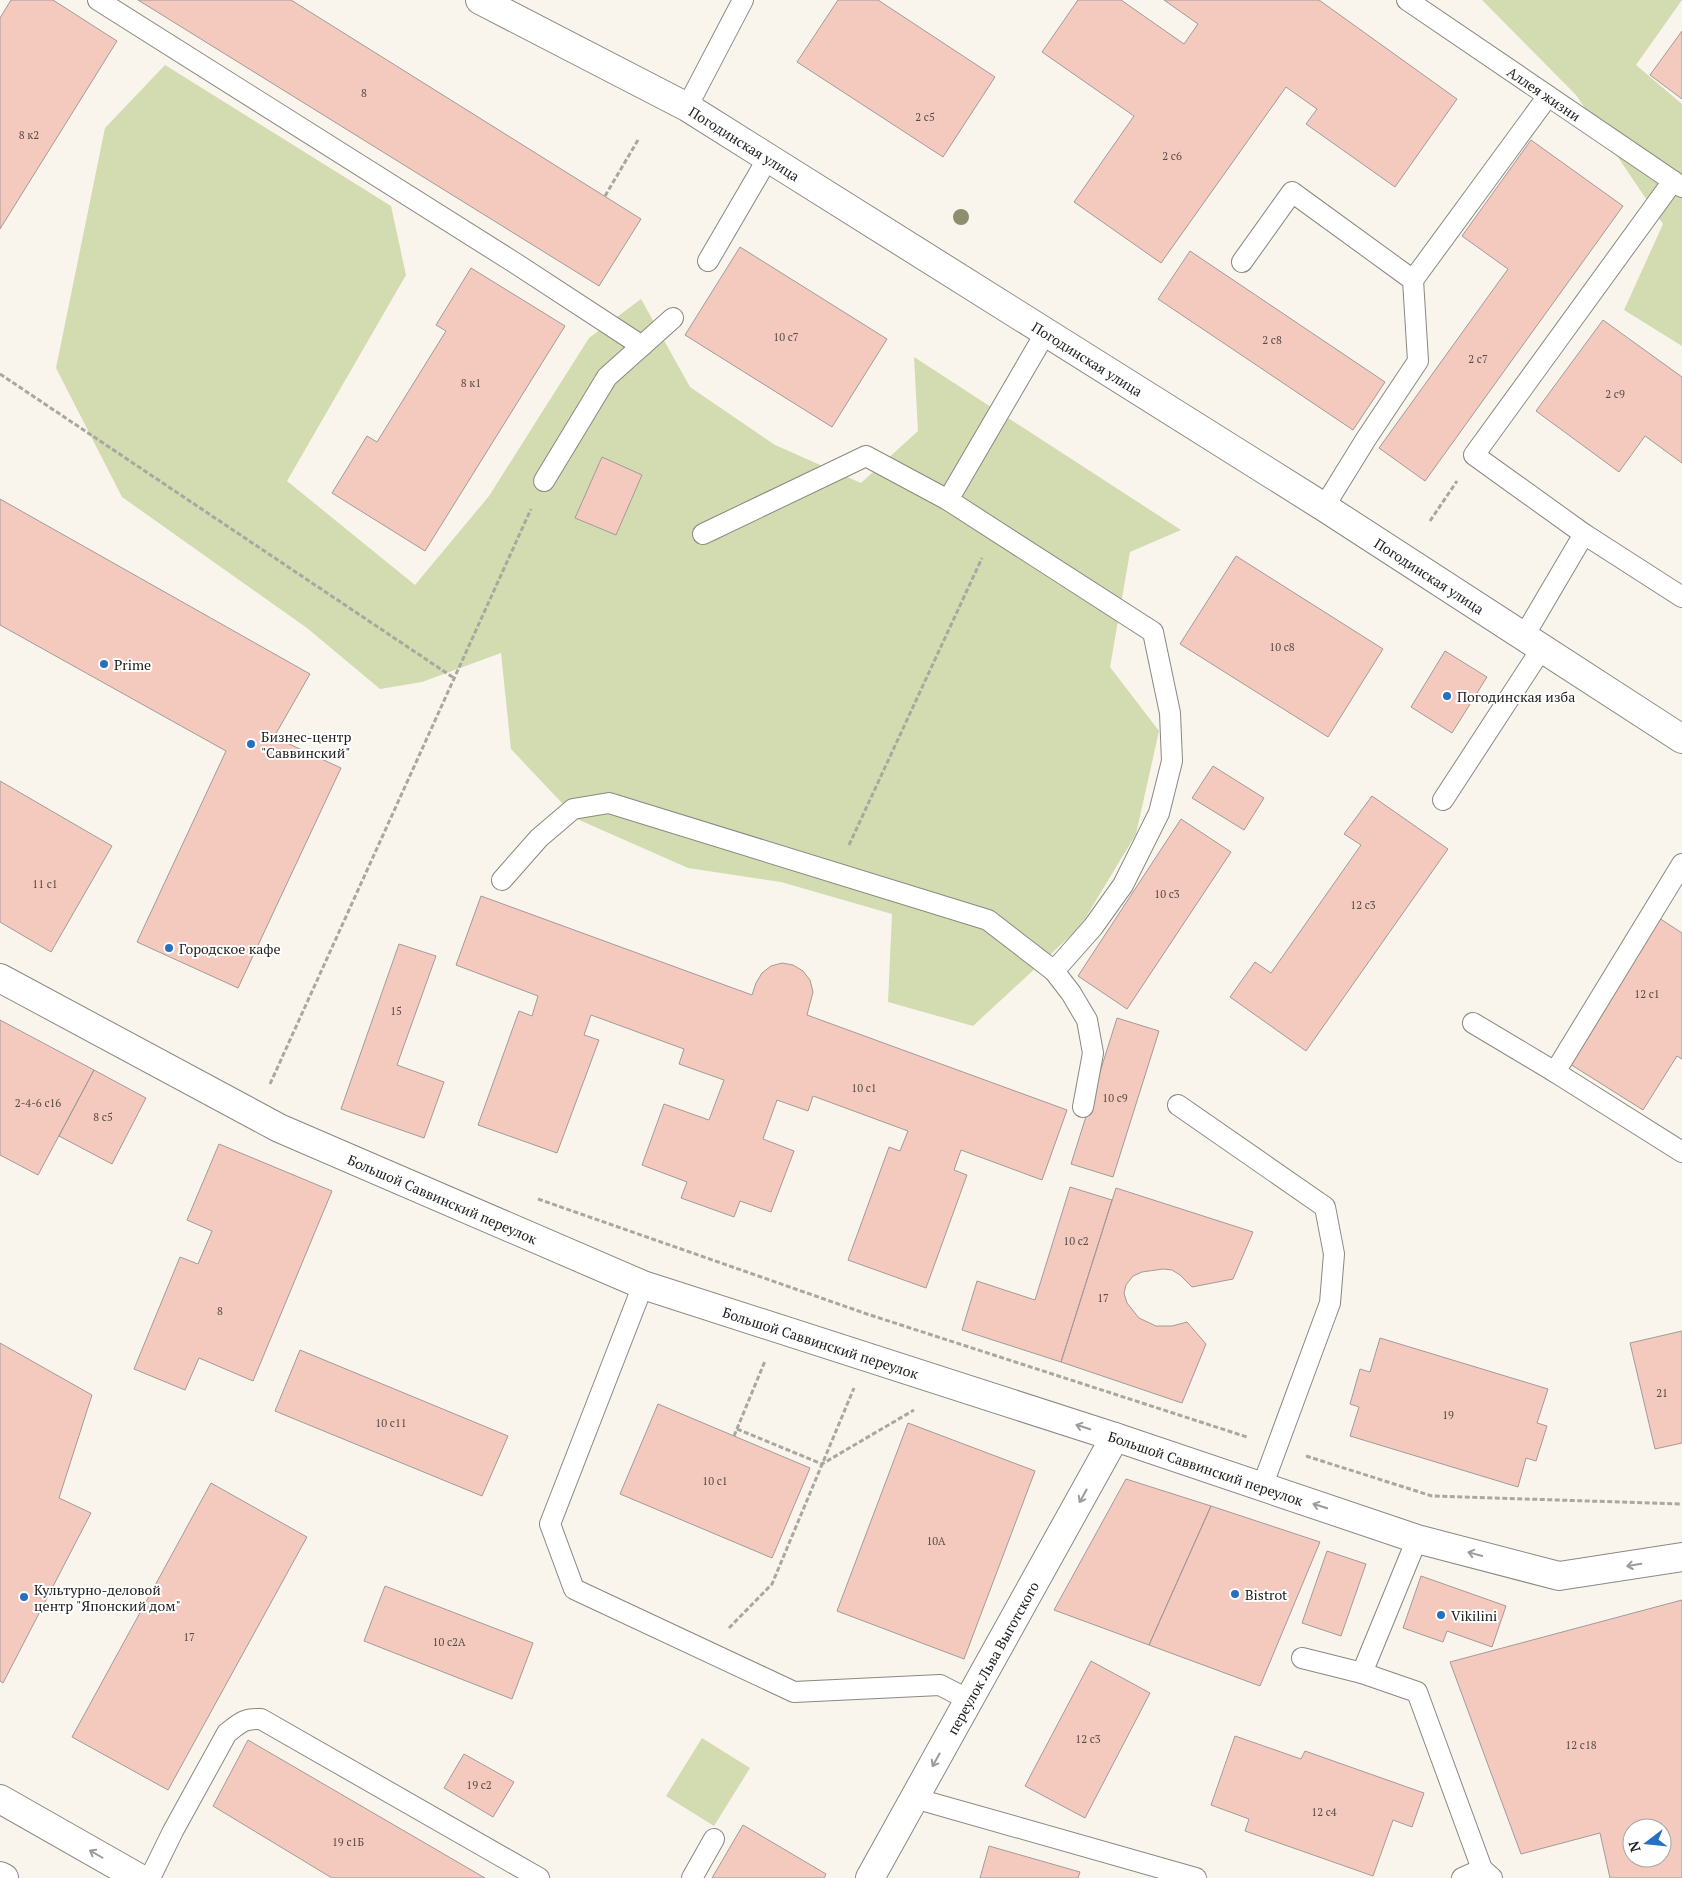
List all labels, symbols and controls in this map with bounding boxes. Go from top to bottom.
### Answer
street label: Аллея жизни [1504,62,1585,125]
house number: 8 [361,86,367,100]
street label: Погодинская улица [686,101,803,185]
house number: 2 с5 [915,110,935,124]
house number: 8 к2 [19,128,39,142]
house number: 2 с6 [1162,149,1182,163]
street label: Погодинская улица [1029,317,1146,400]
house number: 10 с7 [773,330,799,344]
house number: 2 с8 [1262,333,1282,347]
house number: 2 с7 [1468,352,1488,366]
house number: 8 к1 [461,376,481,390]
house number: 2 с9 [1605,387,1625,401]
street label: Погодинская улица [1371,533,1488,618]
house number: 10 с8 [1269,640,1295,654]
place label: Prime [114,655,151,674]
marker: Prime [98,658,110,670]
place label: Погодинская изба [1457,687,1575,706]
marker: Погодинская изба [1441,690,1453,702]
place label: Бизнес-центр "Саввинский" [261,727,352,762]
marker: Бизнес-центр "Саввинский" [245,738,257,750]
house number: 11 с1 [32,877,58,891]
house number: 10 с3 [1154,887,1180,901]
house number: 12 с3 [1350,898,1376,912]
place label: Городское кафе [179,939,280,958]
marker: Городское кафе [163,942,175,954]
house number: 12 с1 [1634,987,1660,1001]
house number: 15 [390,1004,402,1018]
house number: 10 с1 [851,1081,877,1095]
house number: 10 с9 [1102,1091,1128,1105]
house number: 2-4-6 с16 [15,1096,61,1110]
house number: 8 с5 [93,1110,113,1124]
street label: Большой Саввинский переулок [345,1149,541,1248]
house number: 10 с2 [1063,1234,1089,1248]
house number: 17 [1097,1291,1109,1305]
street label: Большой Саввинский переулок [720,1302,922,1383]
house number: 8 [217,1304,223,1318]
house number: 21 [1656,1386,1668,1400]
house number: 19 [1442,1408,1454,1422]
house number: 10 с11 [375,1416,407,1430]
one-way arrow [1075,1422,1091,1431]
street label: Большой Саввинский переулок [1106,1426,1306,1510]
house number: 10 с1 [702,1474,728,1488]
one-way arrow [1078,1488,1088,1503]
one-way arrow [1313,1501,1328,1510]
house number: 10А [926,1534,946,1548]
one-way arrow [1468,1549,1484,1558]
one-way arrow [1626,1560,1642,1570]
street label: переулок Льва Выготского [942,1577,1043,1738]
place label: Культурно-деловой центр "Японский дом" [34,1580,181,1615]
place label: Bistrot [1245,1585,1288,1604]
marker: Bistrot [1229,1588,1241,1600]
marker: Культурно-деловой центр "Японский дом" [18,1591,30,1603]
place label: Vikilini [1451,1606,1497,1625]
marker: Vikilini [1435,1609,1447,1621]
house number: 17 [183,1630,195,1644]
house number: 10 с2А [433,1635,466,1649]
house number: 12 с3 [1075,1732,1101,1746]
house number: 12 с18 [1565,1738,1597,1752]
one-way arrow [931,1752,940,1767]
house number: 19 с2 [466,1778,492,1792]
house number: 12 с4 [1311,1805,1337,1819]
north arrow [1622,1818,1672,1868]
house number: 19 с1Б [332,1835,364,1849]
text: N [1623,1839,1645,1854]
one-way arrow [89,1849,104,1859]

